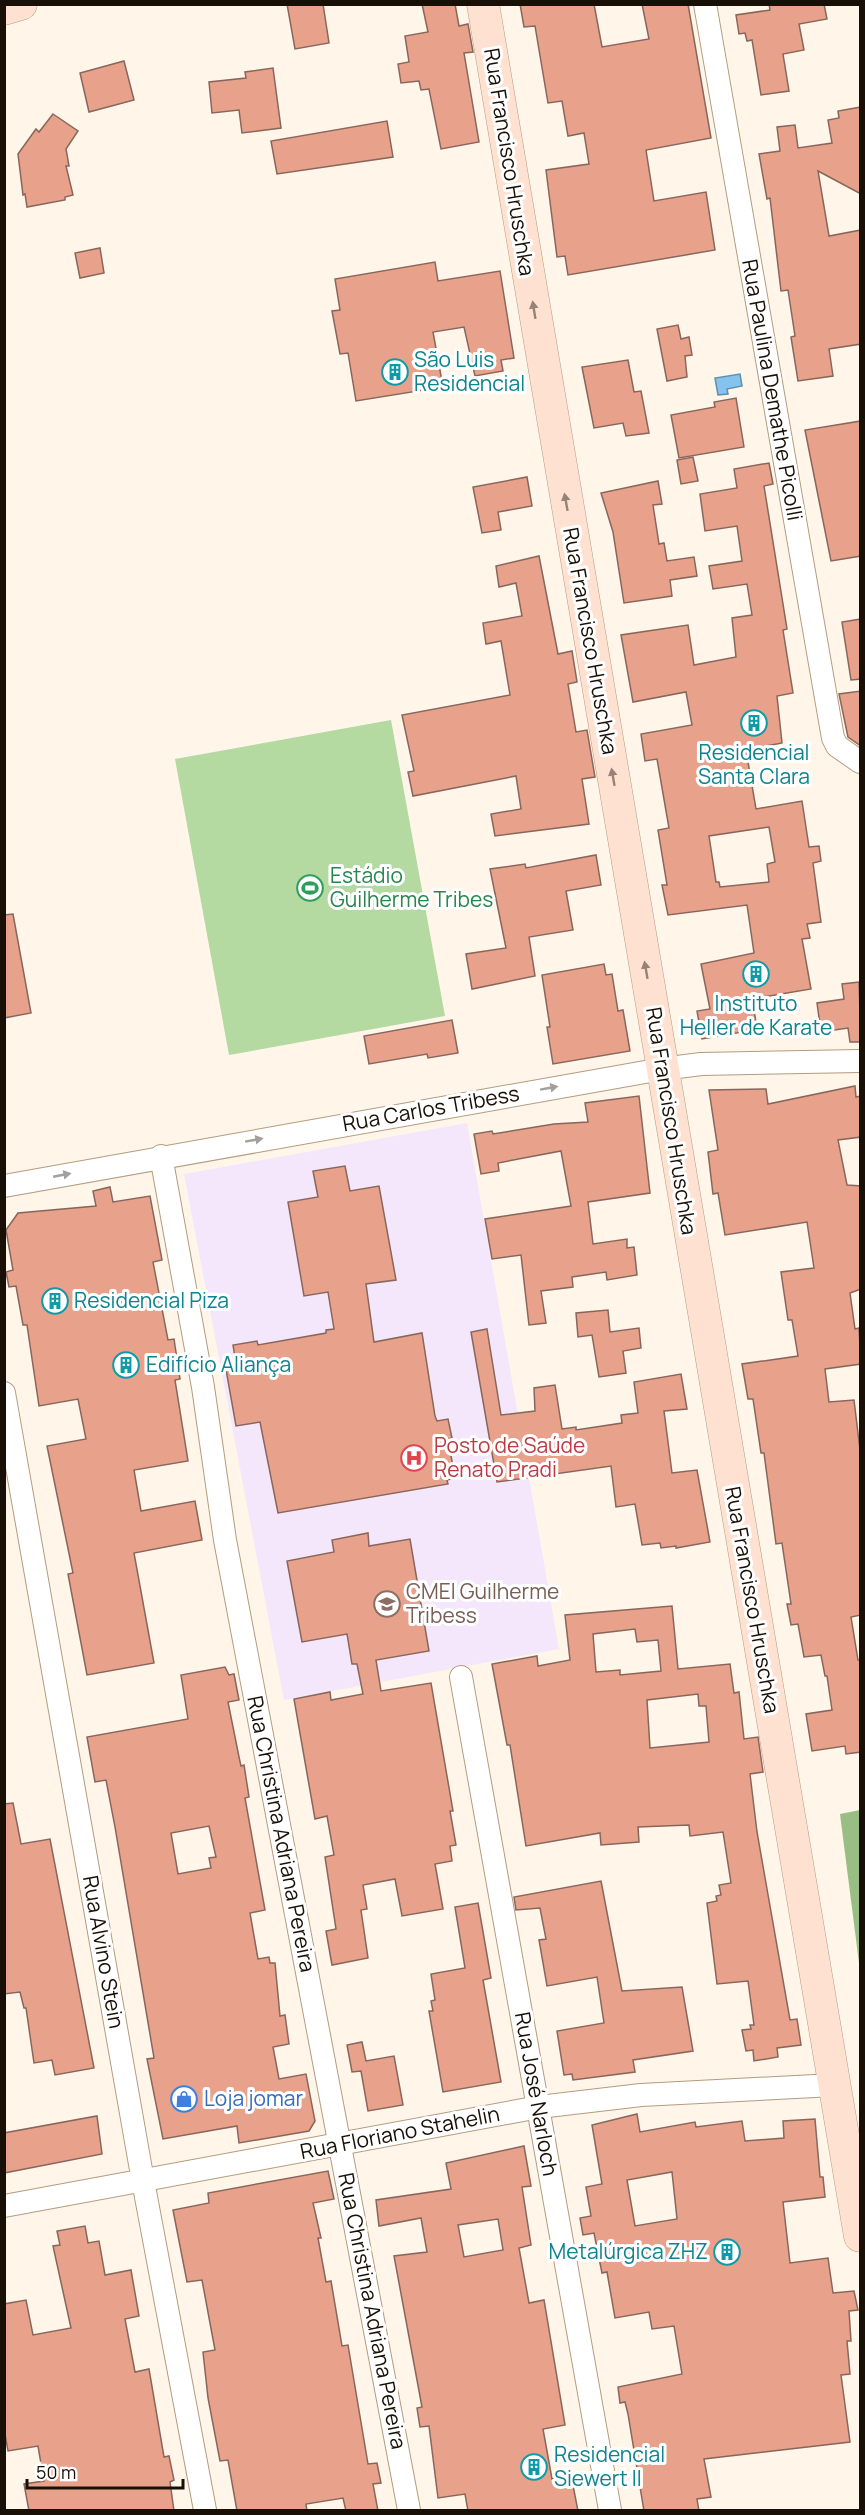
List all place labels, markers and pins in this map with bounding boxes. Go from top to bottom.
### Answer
place label: São Luis Residencial [414,345,525,397]
building icon: São Luis Residencial [380,357,410,387]
building icon: Residencial Santa Clara [739,708,769,738]
place label: Residencial Santa Clara [698,738,810,790]
place label: Estádio Guilherme Tribes [330,861,493,913]
sports icon: Estádio Guilherme Tribes [295,873,325,903]
building icon: Instituto Heller de Karate [741,959,771,989]
place label: Instituto Heller de Karate [680,989,832,1041]
building icon: Residencial Piza [40,1286,70,1316]
place label: Residencial Piza [74,1286,229,1314]
building icon: Edifício Aliança [111,1350,141,1380]
place label: Edifício Aliança [146,1350,291,1378]
place label: Posto de Saúde Renato Pradi [434,1431,585,1483]
hospital icon: Posto de Saúde Renato Pradi [399,1443,429,1473]
place label: CMEI Guilherme Tribess [406,1577,559,1629]
school or university icon: CMEI Guilherme Tribess [372,1589,402,1619]
shop icon: Loja jomar [169,2084,199,2114]
place label: Loja jomar [204,2084,303,2112]
place label: Metalúrgica ZHZ [549,2237,708,2265]
building icon: Metalúrgica ZHZ [712,2237,742,2267]
place label: Residencial Siewert II [554,2440,665,2492]
building icon: Residencial Siewert II [519,2452,549,2482]

